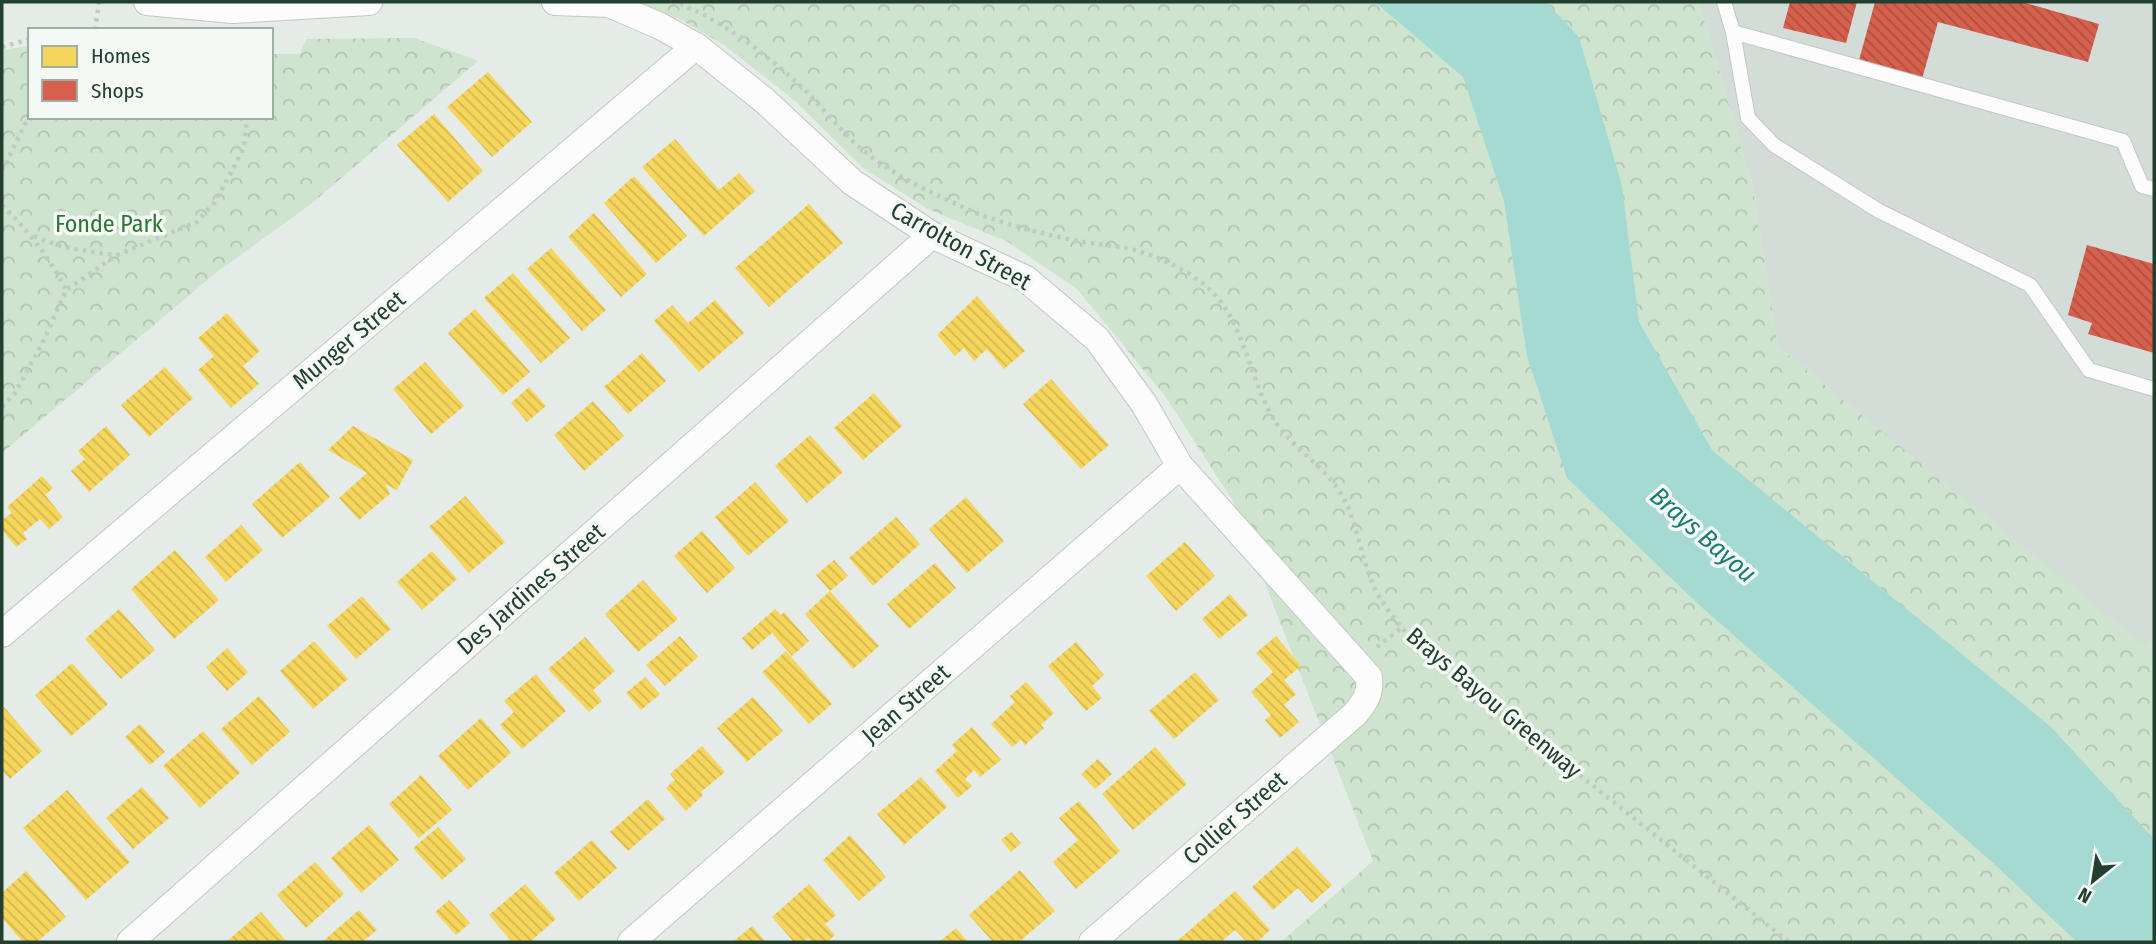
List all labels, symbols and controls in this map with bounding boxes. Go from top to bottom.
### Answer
legend [28,28,273,119]
text: Homes [91,43,150,69]
text: Shops [91,78,144,104]
street label: Carrolton Street [886,196,1036,296]
park label: Fonde Park [55,210,164,238]
street label: Munger Street [287,285,411,395]
water label: Brays Bayou [1644,481,1762,589]
street label: Des Jardines Street [452,517,610,661]
street label: Brays Bayou Greenway [1401,622,1587,785]
street label: Jean Street [856,658,956,750]
street label: Collier Street [1178,765,1293,871]
north arrow [2058,846,2128,916]
text: N [2074,882,2095,908]

